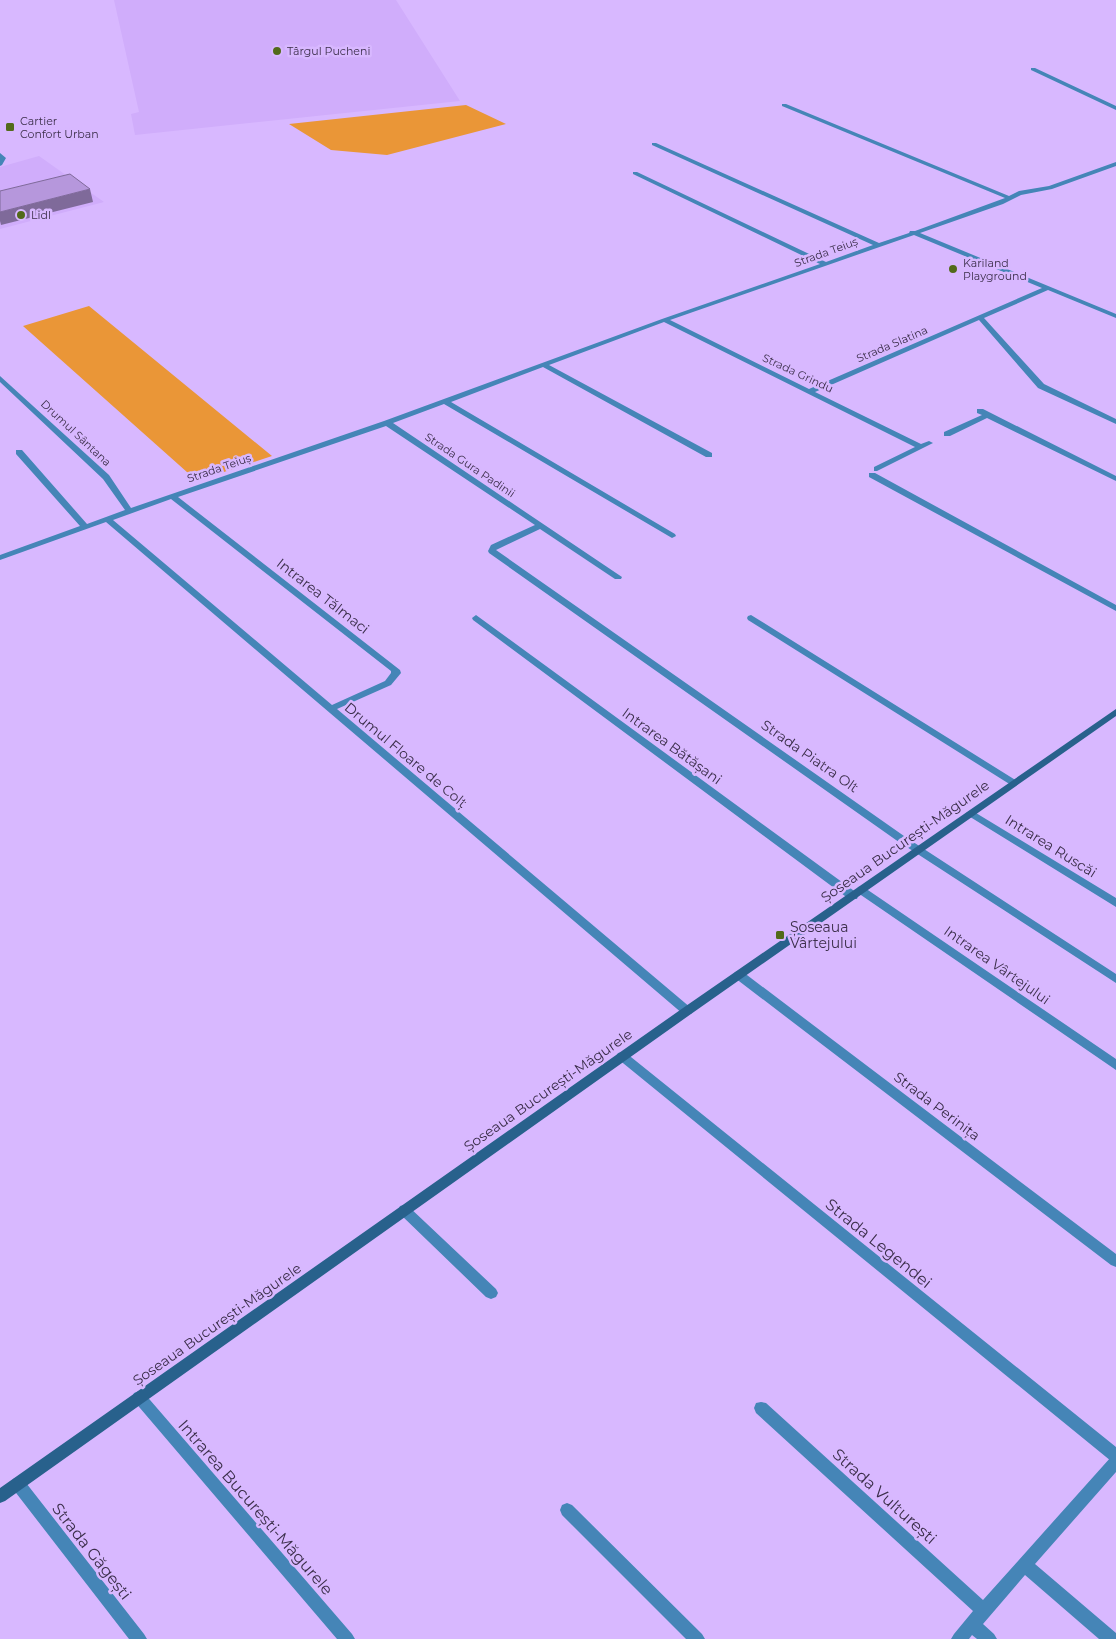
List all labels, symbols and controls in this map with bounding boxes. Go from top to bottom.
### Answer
place label: Târgul Pucheni [287,44,370,58]
marker: Târgul Pucheni [271,45,283,57]
place label: Cartier Confort Urban [20,114,99,141]
marker: Cartier Confort Urban [4,121,16,133]
place label: Lidl [31,208,51,222]
marker: Lidl [15,209,27,221]
street label: Strada Teiuș [792,234,860,270]
place label: Kariland Playground [963,256,1027,283]
marker: Kariland Playground [947,263,959,275]
street label: Strada Slatina [854,323,930,365]
street label: Strada Grindu [760,350,836,396]
street label: Drumul Sântana [38,397,114,469]
street label: Strada Gura Padinii [422,430,518,500]
street label: Strada Teiuș [185,450,253,485]
street label: Intrarea Tălmaci [273,554,373,638]
street label: Drumul Floare de Colț [340,698,471,813]
street label: Intrarea Bătășani [618,704,725,789]
street label: Strada Piatra Olt [758,716,862,796]
street label: Șoseaua București-Măgurele [817,776,993,907]
street label: Intrarea Ruscăi [1002,811,1100,881]
place label: Șoseaua Vârtejului [790,918,857,952]
street label: Intrarea Vârtejului [941,922,1053,1008]
marker: Șoseaua Vârtejului [774,929,786,941]
street label: Șoseaua București-Măgurele [460,1025,636,1156]
street label: Strada Perinița [890,1068,984,1145]
street label: Strada Legendei [822,1195,936,1292]
street label: Șoseaua București-Măgurele [129,1259,305,1390]
street label: Intrarea București-Măgurele [174,1416,337,1600]
street label: Strada Vulturești [828,1445,941,1549]
street label: Strada Găgești [47,1499,135,1604]

